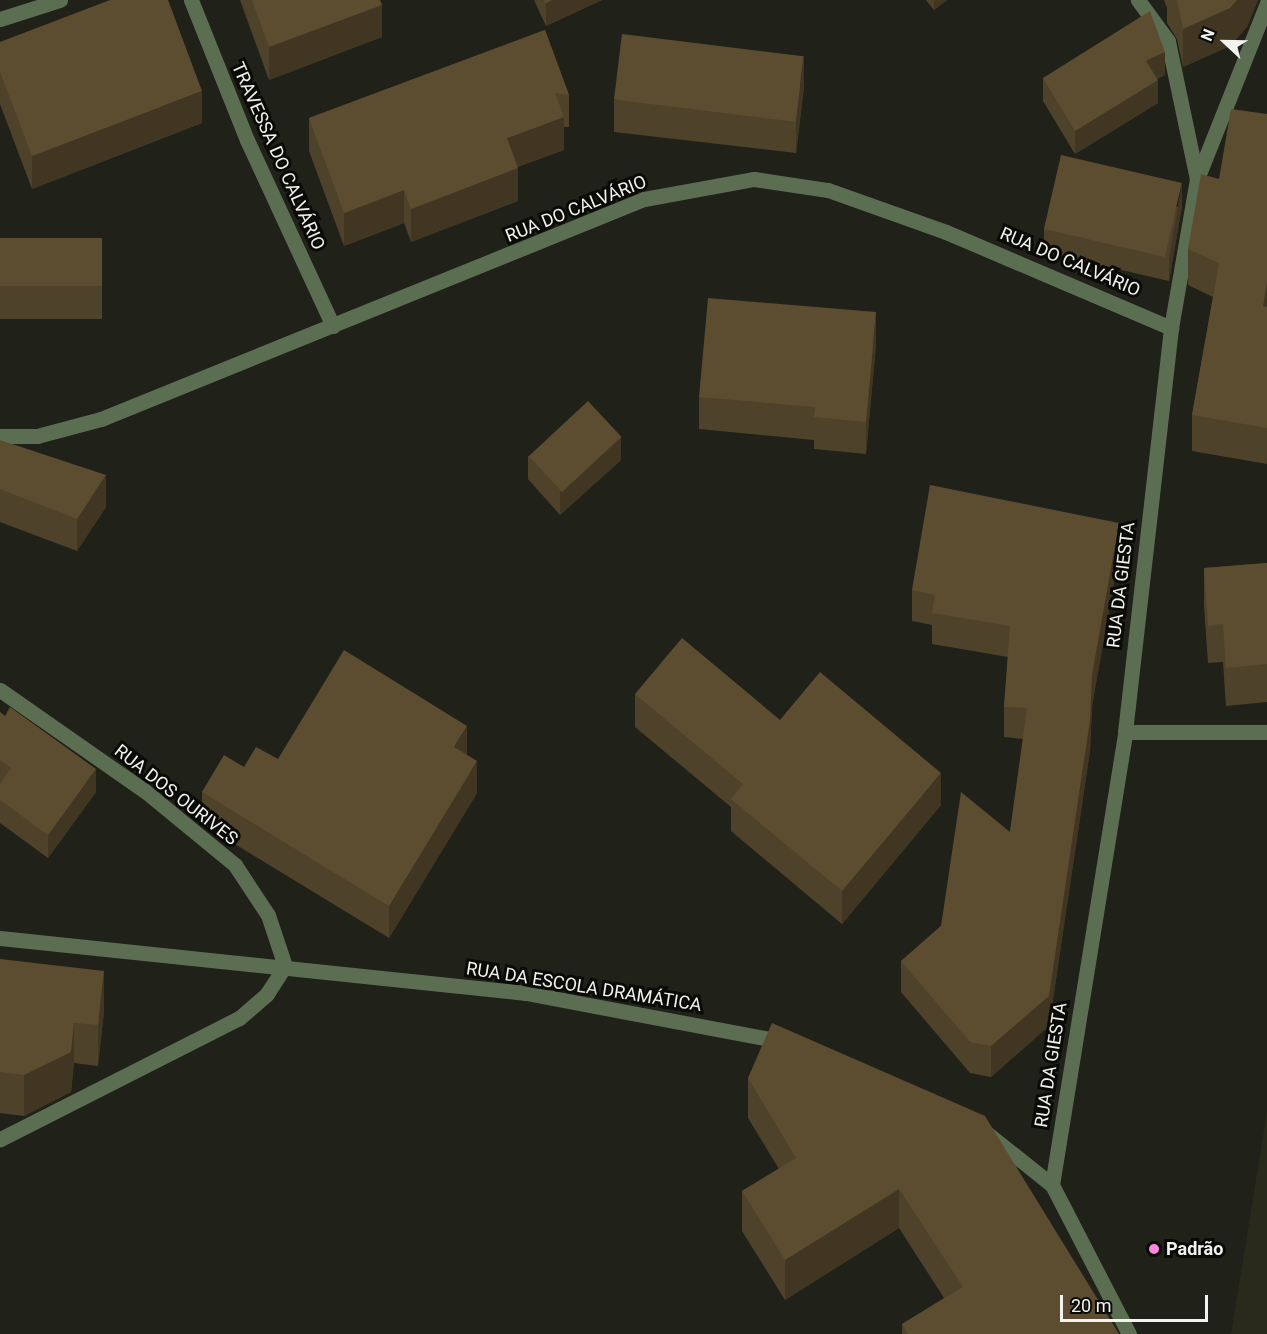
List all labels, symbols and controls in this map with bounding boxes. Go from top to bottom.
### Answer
north arrow [1195,12,1255,72]
text: N [1197,26,1219,44]
street label: TRAVESSA DO CALVÁRIO [227,59,329,253]
street label: RUA DO CALVÁRIO [502,171,650,247]
street label: RUA DO CALVÁRIO [997,223,1143,301]
street label: RUA DA GIESTA [1103,521,1139,649]
street label: RUA DOS OURIVES [110,740,242,850]
street label: RUA DA ESCOLA DRAMÁTICA [465,958,703,1016]
street label: RUA DA GIESTA [1030,1001,1072,1129]
place label: Padrão [1166,1238,1223,1260]
marker: Padrão [1147,1242,1161,1256]
scale bar [1063,1283,1212,1321]
text: 20 m [1071,1295,1111,1316]

